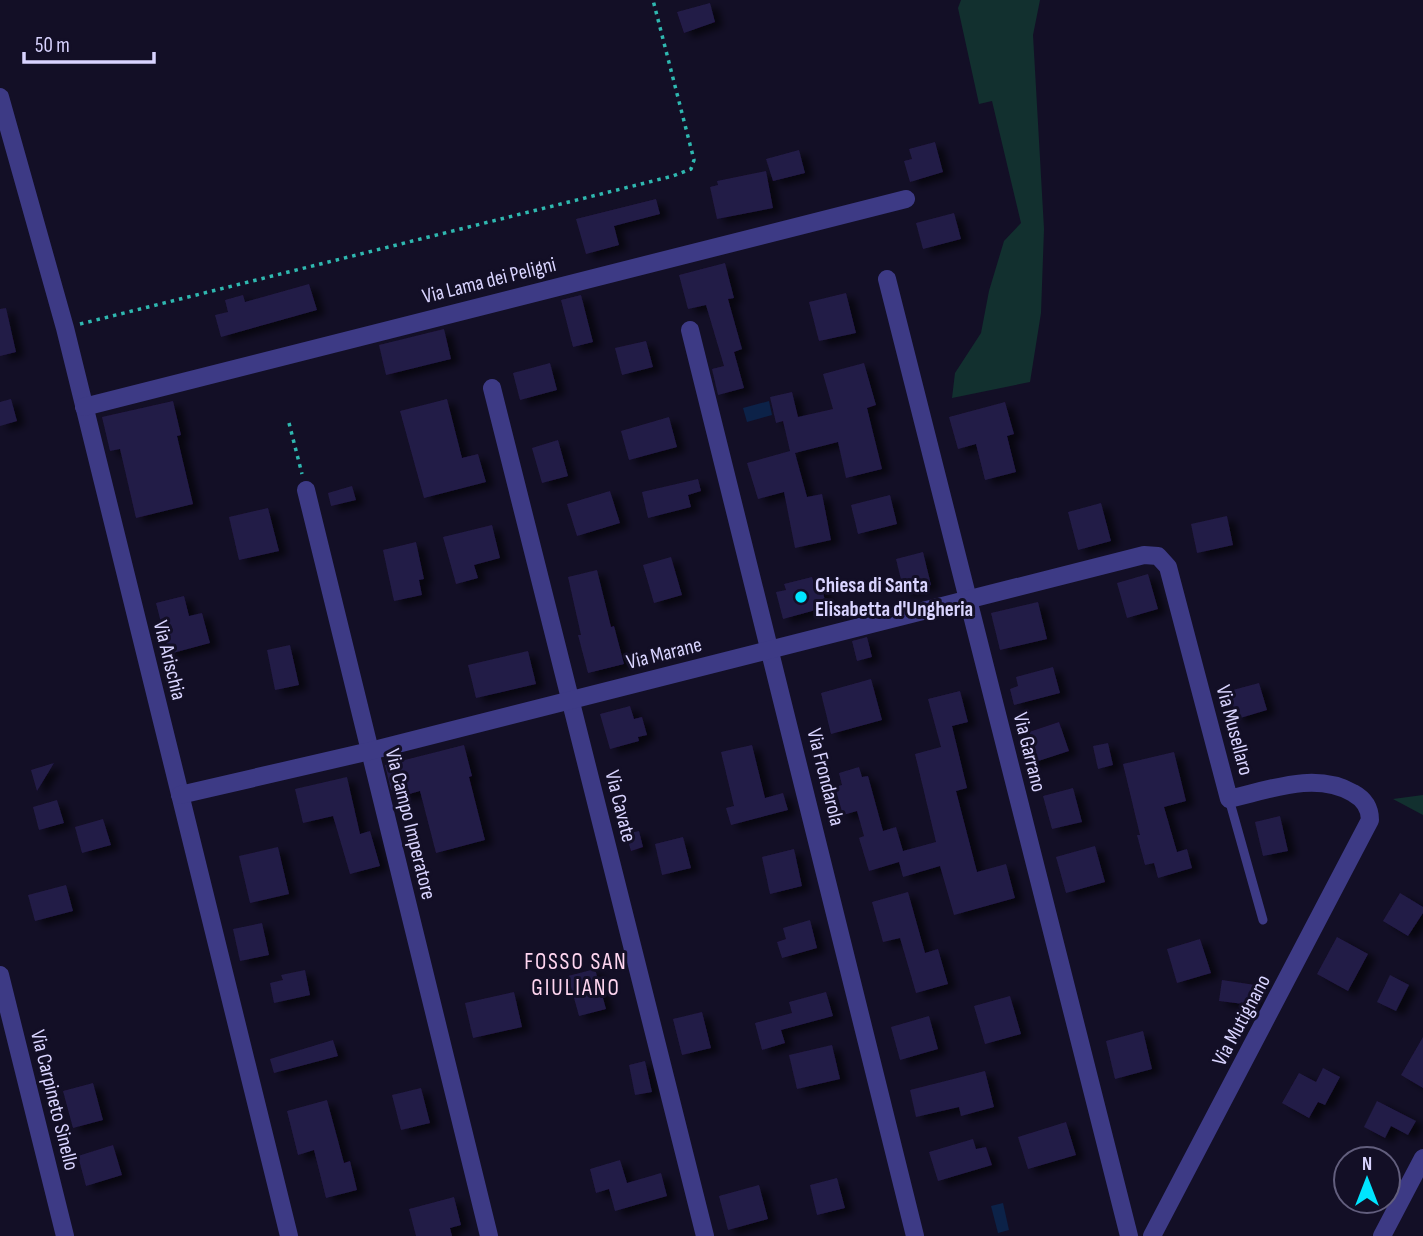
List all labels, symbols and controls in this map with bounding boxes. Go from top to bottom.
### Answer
scale bar [24,21,154,65]
text: 50 m [35,33,70,58]
street label: Via Lama dei Peligni [420,252,559,309]
place label: Chiesa di Santa Elisabetta d'Ungheria [815,573,973,622]
marker: Chiesa di Santa Elisabetta d'Ungheria [793,589,809,605]
street label: Via Arischia [148,618,191,702]
street label: Via Marane [624,632,704,675]
street label: Via Musellaro [1210,682,1259,778]
street label: Via Garrano [1008,710,1051,794]
street label: Via Frondarola [801,726,850,828]
street label: Via Campo Imperatore [380,746,441,902]
street label: Via Cavate [600,768,641,845]
district label: FOSSO SAN GIULIANO [524,948,628,1002]
street label: Via Mutignano [1207,970,1276,1070]
street label: Via Carpineto Sinello [25,1027,84,1173]
north arrow [1332,1145,1402,1215]
text: N [1362,1153,1372,1176]

